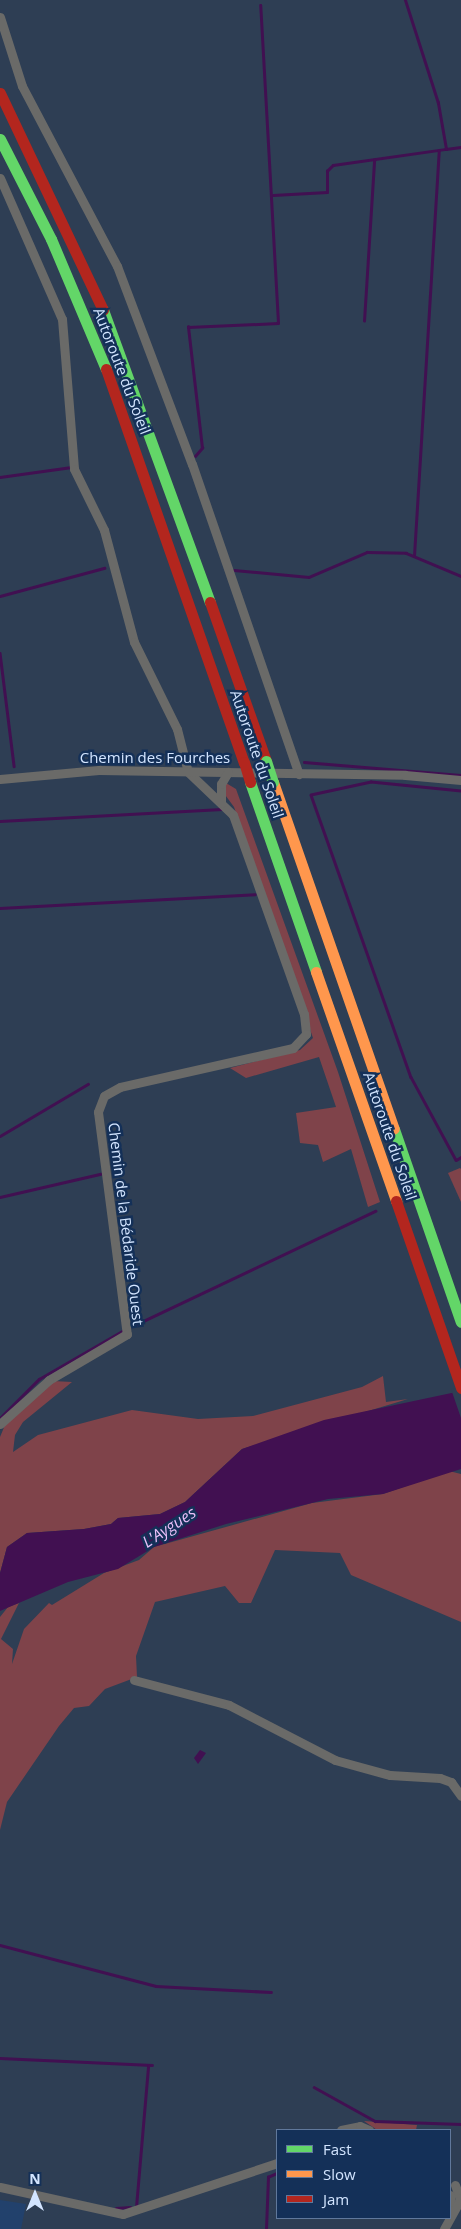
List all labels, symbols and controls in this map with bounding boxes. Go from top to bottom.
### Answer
street label: Autoroute du Soleil [90,305,154,437]
street label: Autoroute du Soleil [227,688,287,820]
street label: Chemin des Fourches [80,749,230,767]
street label: Autoroute du Soleil [360,1070,420,1202]
street label: Chemin de la Bédaride Ouest [105,1122,147,1326]
water label: L'Aygues [139,1503,199,1551]
legend [276,2129,451,2219]
text: Fast [323,2139,352,2159]
text: Slow [323,2164,356,2184]
north arrow [10,2169,60,2219]
text: N [29,2169,41,2188]
text: Jam [323,2189,349,2209]

